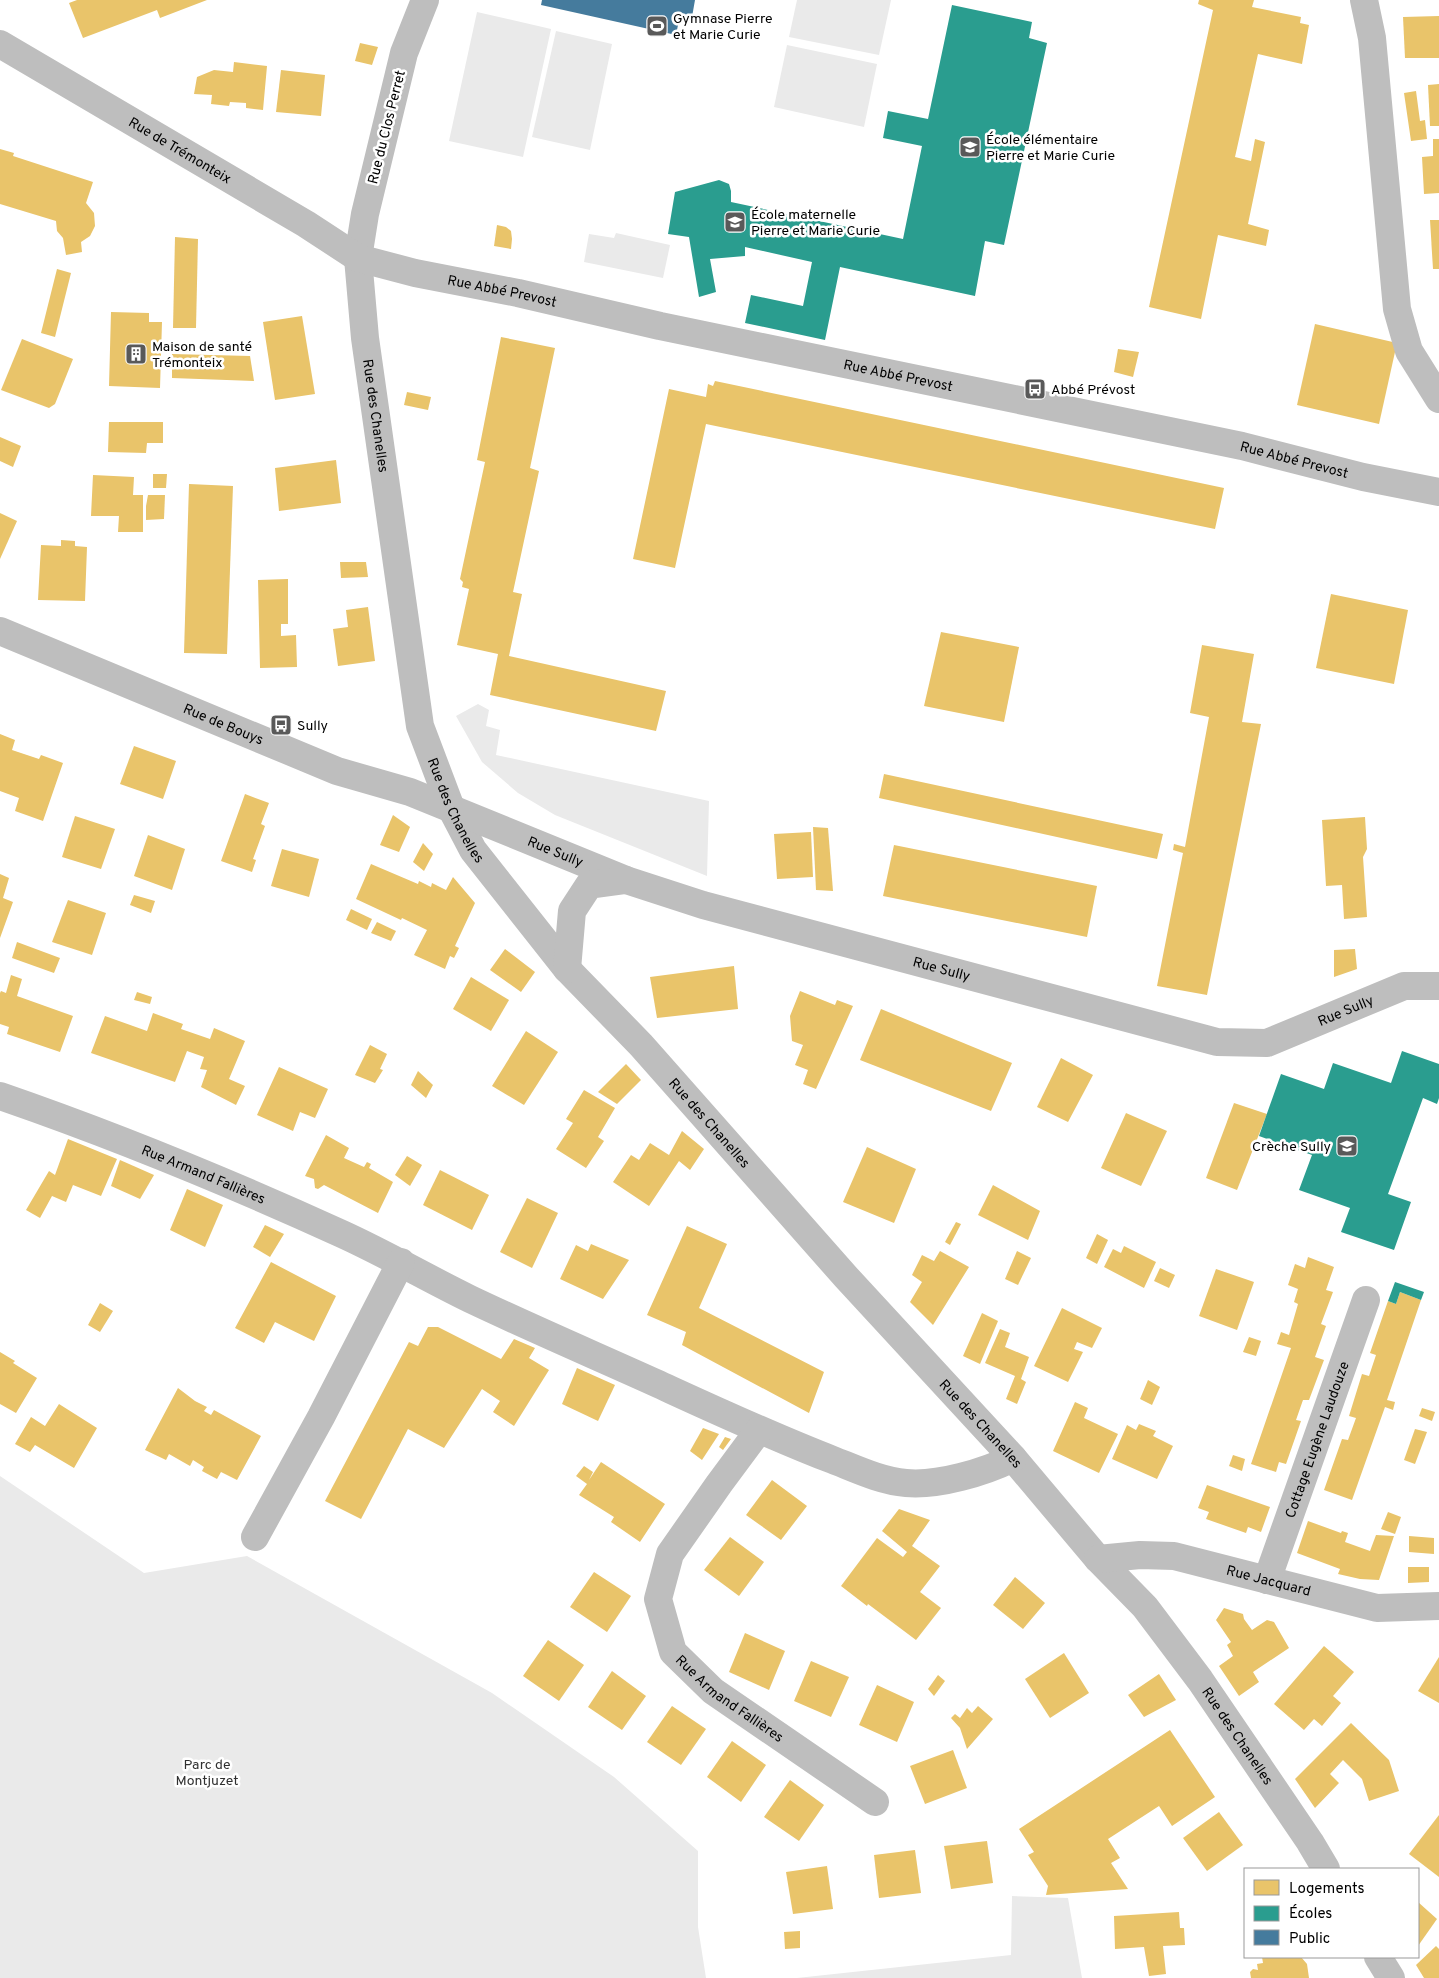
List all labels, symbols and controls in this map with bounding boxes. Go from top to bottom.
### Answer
place label: Gymnase Pierre et Marie Curie [673,11,773,44]
sports icon: Gymnase Pierre et Marie Curie [645,14,669,38]
street label: Rue du Clos Perret [365,69,410,186]
street label: Rue de Trémonteix [125,114,234,188]
place label: École élémentaire Pierre et Marie Curie [986,131,1115,165]
school or university icon: École élémentaire Pierre et Marie Curie [958,135,982,159]
place label: École maternelle Pierre et Marie Curie [751,206,880,240]
school or university icon: École maternelle Pierre et Marie Curie [723,210,747,234]
street label: Rue Abbé Prevost [446,272,558,312]
place label: Maison de santé Trémonteix [152,339,252,372]
building icon: Maison de santé Trémonteix [124,342,148,366]
street label: Rue Abbé Prevost [842,357,954,396]
street label: Rue des Chanelles [358,358,391,474]
bus stop icon: Abbé Prévost [1023,377,1047,401]
place label: Abbé Prévost [1051,382,1135,399]
street label: Rue Abbé Prevost [1238,439,1350,483]
street label: Rue de Bouys [180,701,266,749]
bus stop icon: Sully [269,713,293,737]
place label: Sully [297,718,328,735]
street label: Rue des Chanelles [423,756,487,867]
street label: Rue Sully [525,834,585,872]
street label: Rue Sully [911,954,972,986]
street label: Rue Sully [1316,993,1376,1031]
street label: Rue des Chanelles [664,1075,753,1172]
school or university icon: Crèche Sully [1335,1134,1359,1158]
place label: Crèche Sully [1252,1139,1331,1156]
street label: Rue Armand Fallières [139,1142,267,1209]
street label: Cottage Eugène Laudouze [1283,1359,1354,1521]
street label: Rue des Chanelles [935,1377,1025,1472]
street label: Rue Jacquard [1224,1563,1312,1601]
street label: Rue Armand Fallières [671,1652,786,1747]
street label: Rue des Chanelles [1197,1684,1276,1789]
park label: Parc de Montjuzet [175,1757,239,1790]
legend [1244,1868,1419,1958]
text: Logements [1289,1880,1365,1899]
text: Écoles [1289,1904,1332,1924]
text: Public [1289,1930,1330,1949]

